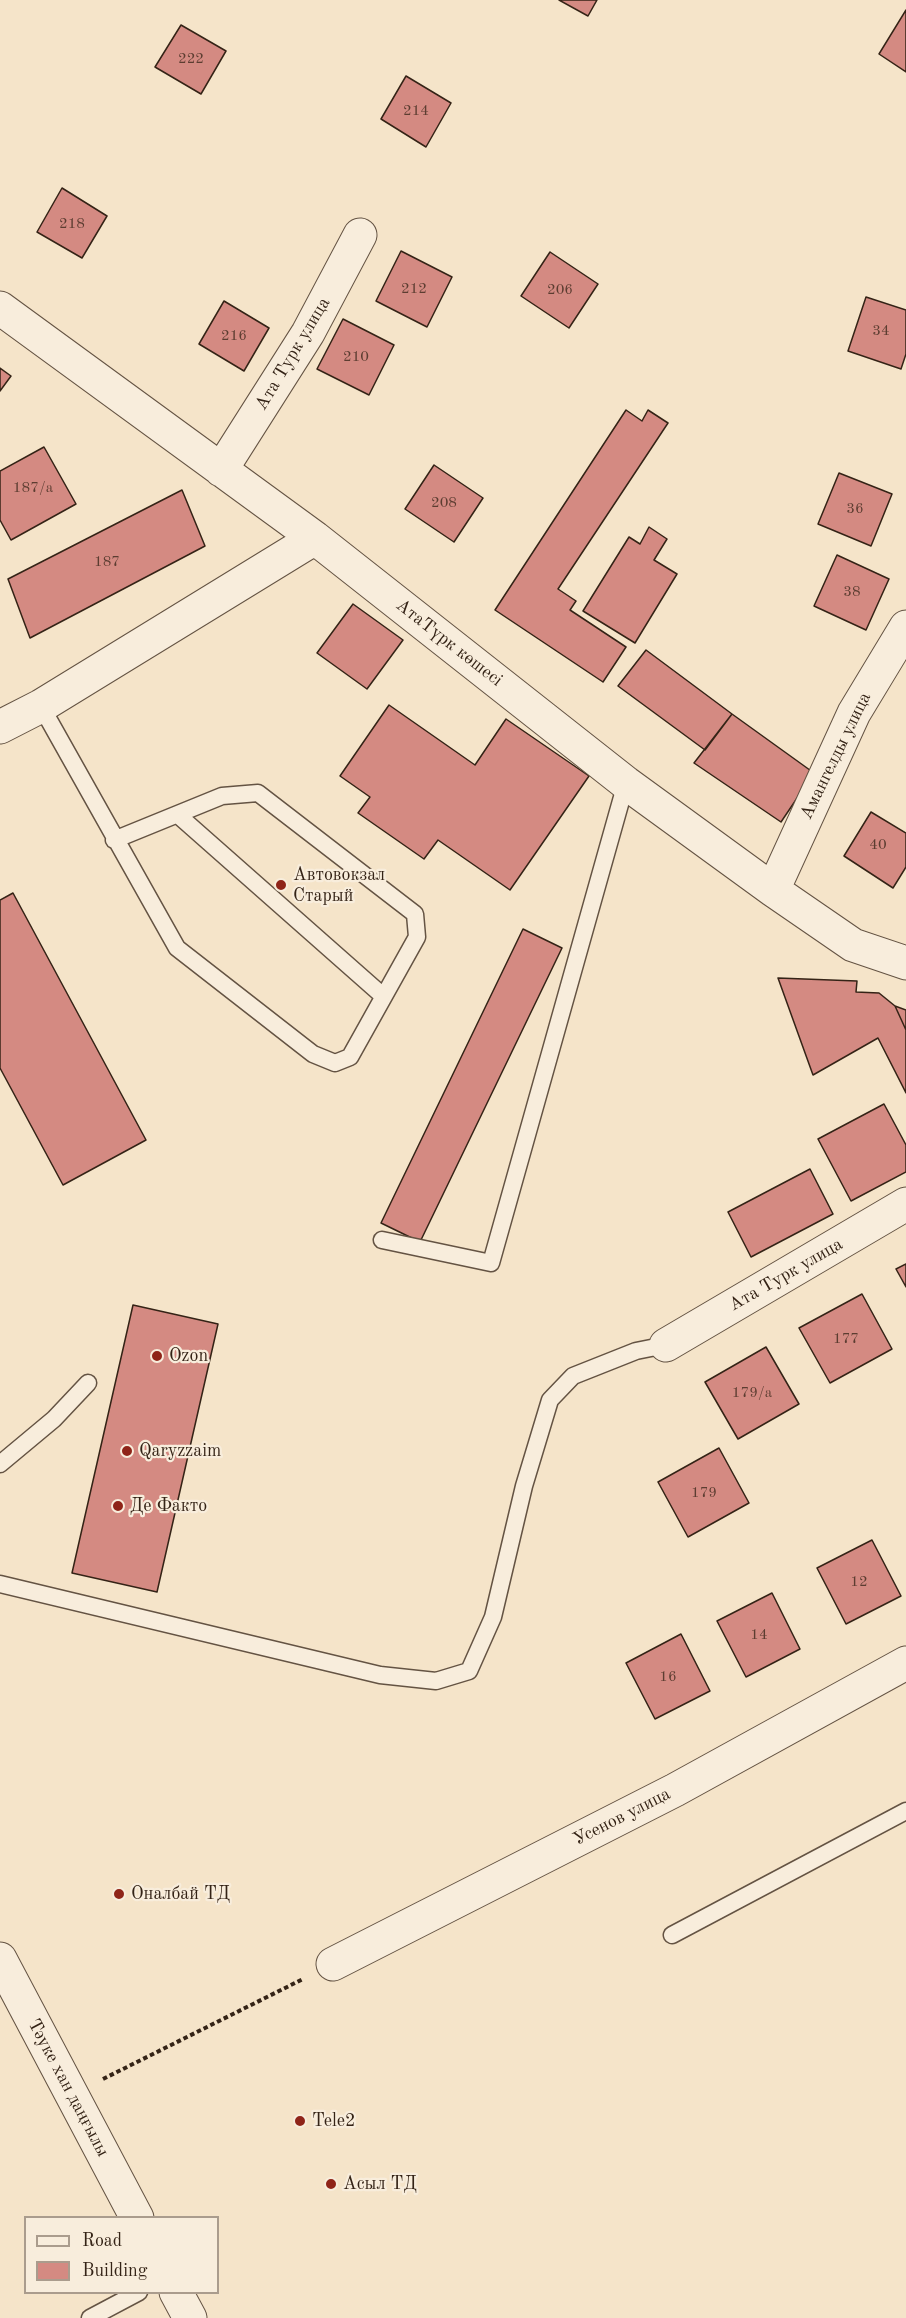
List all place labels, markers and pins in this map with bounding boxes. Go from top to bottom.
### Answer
place label: Автовокзал Старый [293,864,385,906]
marker: Автовокзал Старый [274,878,288,892]
place label: Ozon [169,1345,208,1367]
marker: Ozon [150,1349,164,1363]
place label: Qaryzzaim [139,1440,221,1462]
marker: Qaryzzaim [120,1444,134,1458]
place label: Де Факто [130,1495,207,1517]
marker: Де Факто [111,1499,125,1513]
place label: Оналбай ТД [131,1883,230,1905]
marker: Оналбай ТД [112,1887,126,1901]
place label: Tele2 [312,2110,355,2132]
marker: Tele2 [293,2114,307,2128]
place label: Асыл ТД [343,2173,417,2195]
marker: Асыл ТД [324,2177,338,2191]

